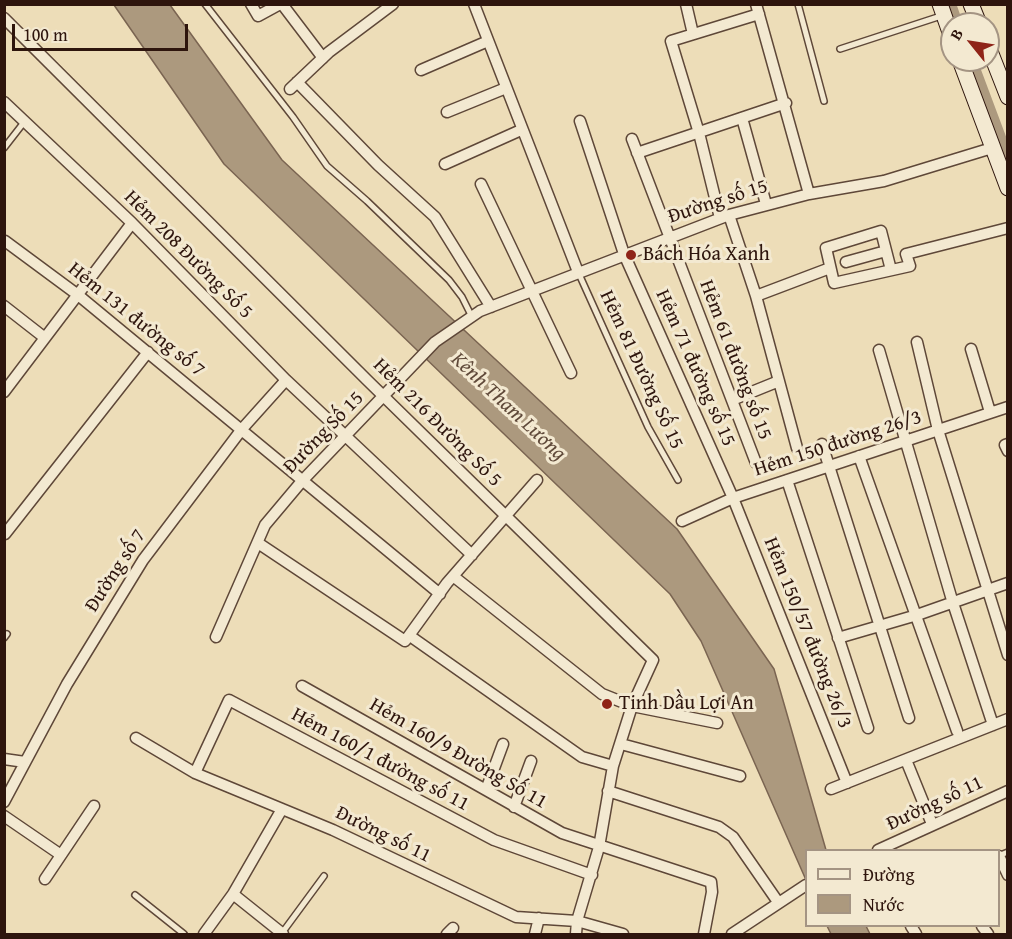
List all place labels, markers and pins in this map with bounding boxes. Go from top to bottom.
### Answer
place label: Bách Hóa Xanh [643,243,770,267]
marker: Bách Hóa Xanh [624,248,638,262]
place label: Tinh Dầu Lợi An [619,692,754,716]
marker: Tinh Dầu Lợi An [600,697,614,711]

